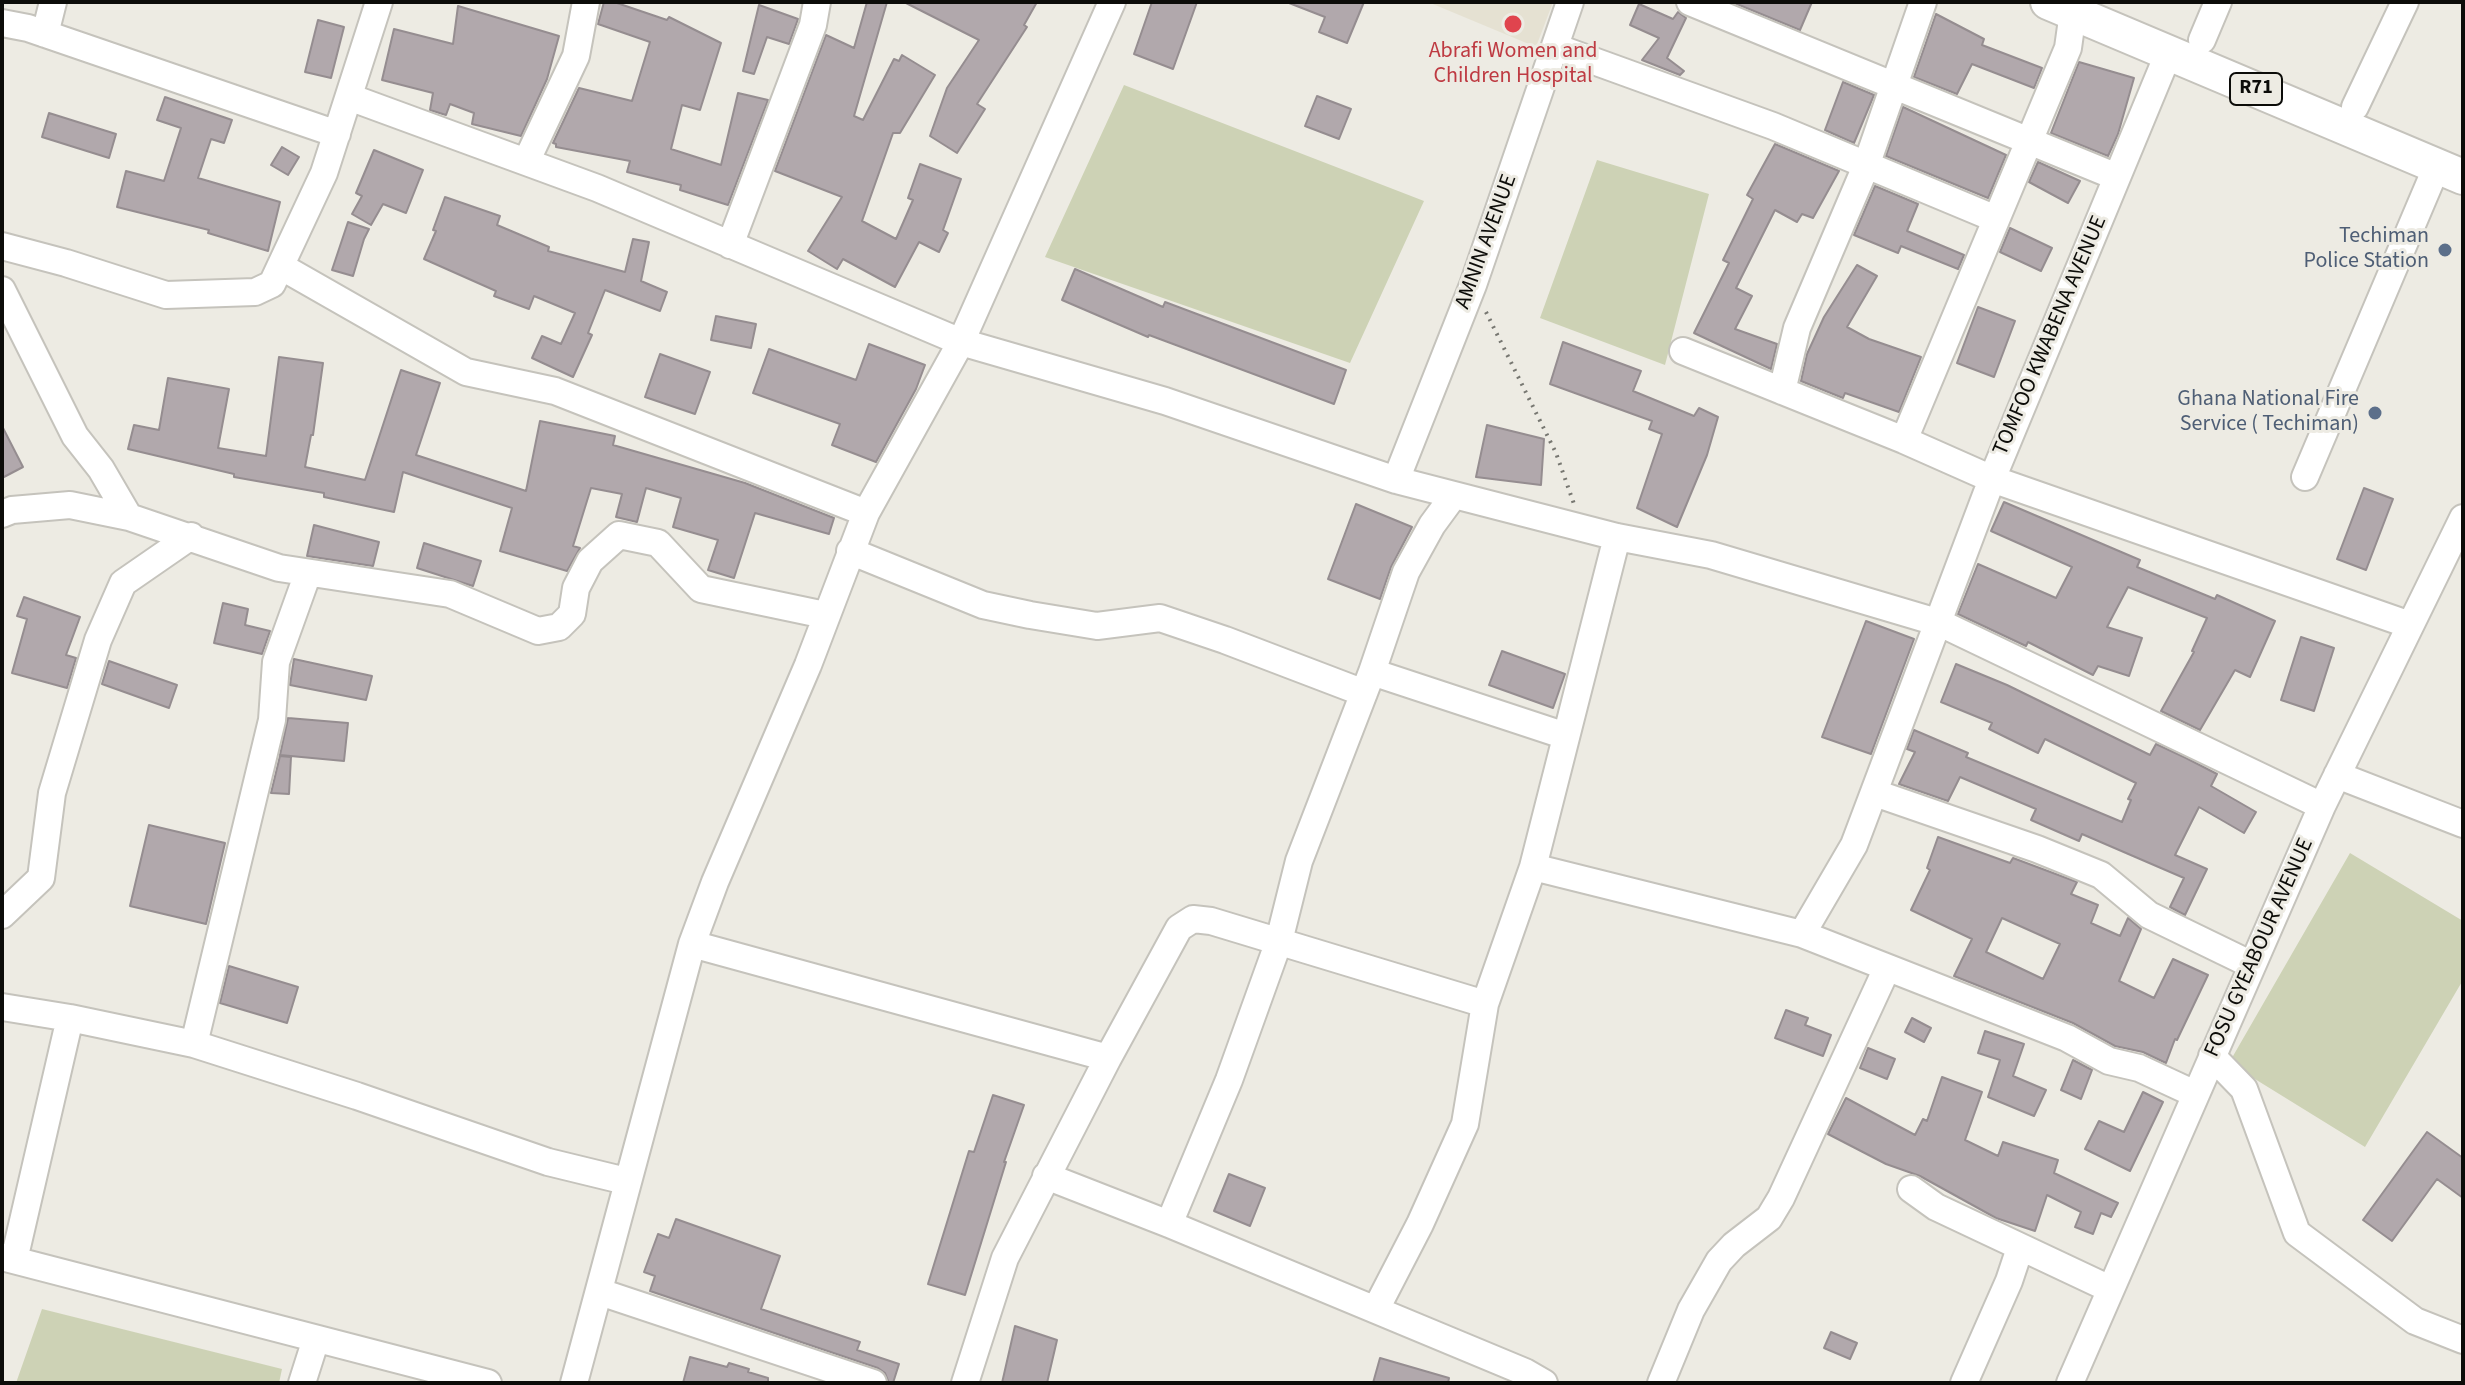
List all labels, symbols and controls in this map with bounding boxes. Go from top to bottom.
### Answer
marker: Abrafi Women and Children Hospital [1502,13,1524,35]
place label: Abrafi Women and Children Hospital [1429,39,1597,90]
road number: R71 [2230,73,2282,105]
street label: AMNIN AVENUE [1450,171,1524,313]
street label: TOMFOO KWABENA AVENUE [1989,212,2113,460]
place label: Techiman Police Station [2303,224,2429,276]
marker: Techiman Police Station [2436,241,2454,259]
place label: Ghana National Fire Service ( Techiman) [2177,387,2359,438]
marker: Ghana National Fire Service ( Techiman) [2366,404,2384,422]
street label: FOSU GYEABOUR AVENUE [2200,835,2320,1061]

